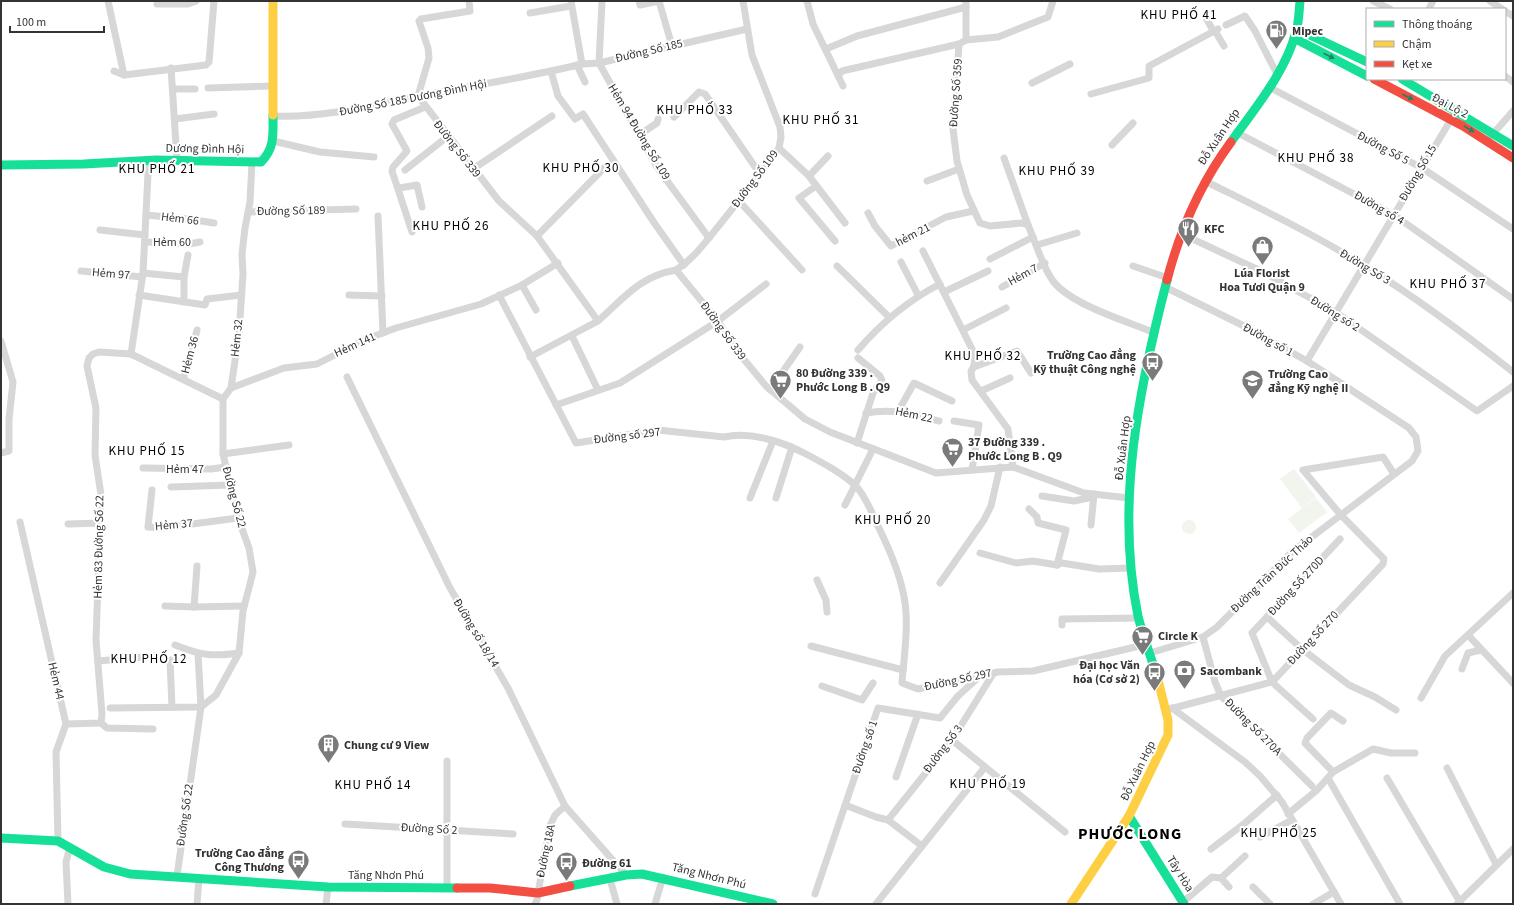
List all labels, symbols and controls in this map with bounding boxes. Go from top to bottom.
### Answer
district label: KHU PHỐ 41 [1141,6,1217,24]
scale bar [10,8,104,34]
legend [1366,8,1506,80]
text: 100 m [16,14,46,31]
text: Thông thoáng [1402,16,1472,33]
fuel station icon: Mipec [1263,18,1289,51]
place label: Mipec [1292,23,1324,40]
street label: Đường Số 185 [614,35,684,67]
text: Chậm [1402,36,1431,53]
one-way arrow [1323,53,1335,59]
text: Kẹt xe [1402,56,1432,73]
street label: Đường Số 359 [945,58,967,128]
street label: Đường Số 185 Dương Đình Hội [338,75,488,121]
street label: Hẻm 94 Đường Số 109 [604,81,674,183]
street label: Đại Lộ 2 [1429,89,1471,123]
one-way arrow [1403,94,1414,100]
district label: KHU PHỐ 33 [657,101,733,119]
street label: Đỗ Xuân Hợp [1194,105,1244,169]
district label: KHU PHỐ 31 [783,111,859,129]
street label: Đường Số 339 [429,117,485,181]
one-way arrow [1463,126,1475,133]
street label: Đường Số 5 [1354,127,1412,169]
street label: Dương Đình Hội [165,140,245,158]
street label: Đường Số 15 [1395,141,1441,204]
street label: Đường Số 109 [727,146,783,212]
district label: KHU PHỐ 38 [1278,149,1354,167]
district label: KHU PHỐ 30 [543,159,619,177]
district label: KHU PHỐ 21 [119,160,195,178]
district label: KHU PHỐ 39 [1019,162,1095,180]
street label: Đường số 4 [1351,187,1407,229]
street label: Đường Số 189 [256,202,326,220]
street label: Hẻm 66 [160,208,200,230]
restaurant icon: KFC [1175,216,1201,249]
district label: KHU PHỐ 26 [413,217,489,235]
street label: hẻm 21 [893,219,933,251]
place label: KFC [1204,221,1225,238]
shop icon: Lúa Florist Hoa Tươi Quận 9 [1249,233,1275,266]
street label: Hẻm 60 [153,234,191,251]
street label: Đường Số 3 [1336,245,1394,289]
street label: Hẻm 7 [1005,260,1041,290]
street label: Hẻm 97 [91,264,131,284]
place label: Lúa Florist Hoa Tươi Quận 9 [1219,265,1305,296]
district label: KHU PHỐ 37 [1410,275,1486,293]
street label: Đường số 2 [1307,292,1363,336]
street label: Đường Số 339 [696,298,750,364]
street label: Hẻm 32 [227,318,247,358]
street label: Đường số 1 [1240,319,1296,361]
street label: Hẻm 141 [331,328,379,362]
street label: Hẻm 36 [177,334,203,376]
district label: KHU PHỐ 32 [945,347,1021,365]
place label: Trường Cao đẳng Kỹ thuật Công nghệ [1033,347,1137,378]
bus stop icon: Trường Cao đẳng Kỹ thuật Công nghệ [1139,349,1165,382]
place label: 80 Đường 339 . Phước Long B . Q9 [796,365,890,396]
place label: Trường Cao đẳng Kỹ nghệ II [1268,366,1348,397]
supermarket icon: 80 Đường 339 . Phước Long B . Q9 [767,367,793,400]
school or university icon: Trường Cao đẳng Kỹ nghệ II [1240,368,1266,401]
street label: Hẻm 22 [894,403,934,427]
street label: Đỗ Xuân Hợp [1111,414,1135,481]
street label: Đường số 297 [592,423,662,449]
place label: 37 Đường 339 . Phước Long B . Q9 [968,434,1062,465]
supermarket icon: 37 Đường 339 . Phước Long B . Q9 [939,436,965,469]
district label: KHU PHỐ 15 [109,442,185,460]
street label: Hẻm 47 [166,461,204,478]
street label: Đường Số 22 [218,464,250,530]
street label: Hẻm 83 Đường Số 22 [90,495,108,599]
district label: KHU PHỐ 20 [855,511,931,529]
street label: Hẻm 37 [154,515,194,535]
street label: Đường Trần Đức Thảo [1227,531,1317,617]
street label: Đường Số 270D [1264,552,1328,620]
street label: Đường số 18/14 [449,595,503,671]
street label: Đường Số 270 [1283,607,1343,669]
supermarket icon: Circle K [1129,623,1155,656]
place label: Circle K [1158,628,1199,645]
district label: KHU PHỐ 12 [111,650,187,668]
place label: Đại học Văn hóa (Cơ sở 2) [1073,657,1140,688]
bank icon: Sacombank [1171,658,1197,691]
bus stop icon: Đại học Văn hóa (Cơ sở 2) [1142,659,1168,692]
street label: Hẻm 44 [43,661,69,701]
place label: Sacombank [1200,663,1262,680]
street label: Đường Số 297 [923,665,993,695]
street label: Đường Số 270A [1220,694,1286,760]
street label: Đường số 1 [848,718,882,776]
street label: Đường Số 3 [919,721,967,777]
building icon: Chung cư 9 View [315,732,341,765]
place label: Chung cư 9 View [344,737,430,754]
street label: Đỗ Xuân Hợp [1116,738,1160,804]
district label: KHU PHỐ 19 [950,775,1026,793]
district label: KHU PHỐ 14 [335,776,411,794]
street label: Đường Số 22 [172,783,198,847]
street label: Đường Số 2 [400,819,458,839]
street label: Đường 18A [532,822,560,879]
district label: PHƯỚC LONG [1078,823,1182,845]
district label: KHU PHỐ 25 [1241,824,1317,842]
place label: Trường Cao đẳng Công Thương [195,845,285,876]
bus stop icon: Trường Cao đẳng Công Thương [286,847,312,880]
bus stop icon: Đường 61 [553,850,579,883]
street label: Tây Hòa [1162,853,1198,895]
place label: Đường 61 [582,855,632,872]
street label: Tăng Nhơn Phú [670,859,748,893]
street label: Tăng Nhơn Phú [348,867,424,884]

